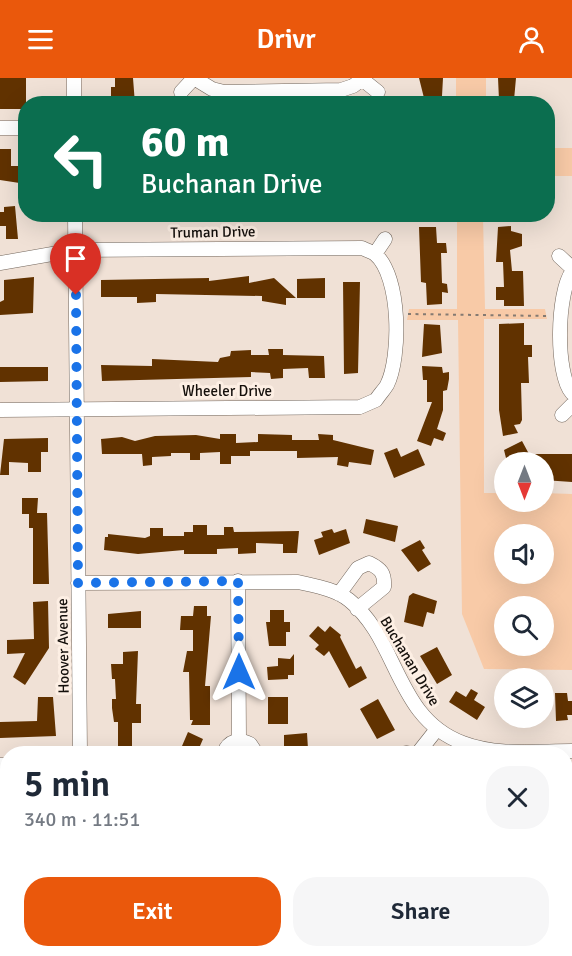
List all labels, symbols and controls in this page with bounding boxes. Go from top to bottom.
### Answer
icon: menu [24,23,57,56]
text: Drivr [256,23,316,56]
icon: person [515,23,548,56]
text: 60 m [141,117,230,168]
icon: left [42,120,120,198]
text: Buchanan Drive [141,168,323,201]
street label: Truman Drive [170,222,256,242]
pin [50,233,101,295]
icon: arrive [59,242,92,275]
street label: Wheeler Drive [182,382,272,400]
north arrow [494,452,554,512]
map controls [494,452,554,728]
button: sound [494,524,554,584]
button: search [494,596,554,656]
street label: Hoover Avenue [53,598,73,694]
street label: Buchanan Drive [376,613,444,709]
position arrow [207,640,271,704]
button: layers [494,668,554,728]
text: 5 min [24,762,110,807]
button: close [486,766,549,829]
text: 340 m · 11:51 [24,807,140,832]
button: Exit [24,877,281,946]
button: Share [293,877,549,946]

